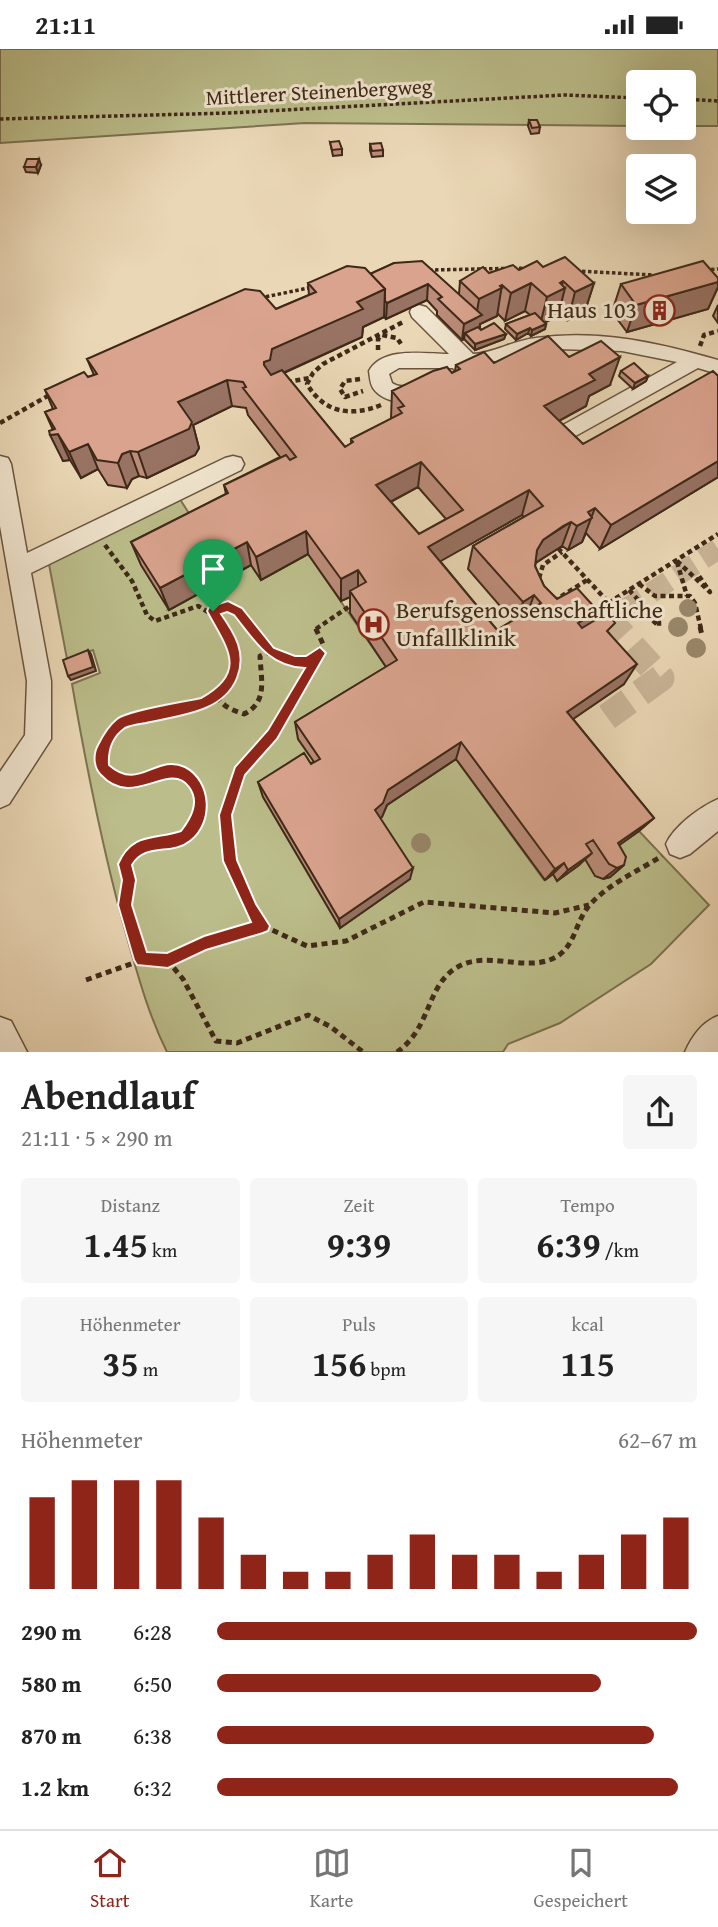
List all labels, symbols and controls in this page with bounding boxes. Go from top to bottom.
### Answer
text: 21:11 [35,5,96,44]
street label: Mittlerer Steinenbergweg [205,70,433,113]
map controls [626,70,696,224]
button: locate [626,70,696,140]
button: layers [626,154,696,224]
place label: Haus 103 [547,292,637,327]
building icon: Haus 103 [643,293,677,327]
pin [183,539,243,611]
icon: arrive [194,550,232,588]
place label: Berufsgenossenschaftliche Unfallklinik [396,592,663,655]
hospital icon: Berufsgenossenschaftliche Unfallklinik [356,607,390,641]
text: Abendlauf [21,1067,195,1123]
button: share [623,1075,697,1149]
text: 21:11 · 5 × 290 m [21,1121,173,1154]
text: Distanz [101,1191,160,1219]
text: Zeit [343,1191,375,1219]
text: Tempo [561,1191,615,1219]
text: 1.45 [84,1219,148,1270]
text: 9:39 [327,1219,391,1270]
text: 6:39 [536,1219,601,1270]
text: km [148,1236,177,1264]
text: /km [601,1236,639,1264]
text: Höhenmeter [80,1310,181,1338]
text: Puls [342,1310,376,1338]
text: kcal [571,1310,604,1338]
text: 35 [102,1338,139,1389]
text: 156 [312,1338,366,1389]
text: 115 [560,1338,615,1389]
text: m [139,1355,158,1383]
text: bpm [366,1355,406,1383]
text: Höhenmeter [21,1423,143,1456]
text: 62–67 m [618,1423,697,1456]
text: 290 m [21,1615,82,1648]
text: 6:28 [133,1615,172,1648]
text: 580 m [21,1667,82,1700]
text: 6:50 [133,1667,172,1700]
text: 870 m [21,1719,82,1752]
text: 6:38 [133,1719,172,1752]
text: 1.2 km [21,1771,89,1804]
text: 6:32 [133,1771,172,1804]
tab: Start [90,1844,130,1914]
tab: Karte [310,1844,353,1914]
tab: Gespeichert [534,1844,628,1914]

